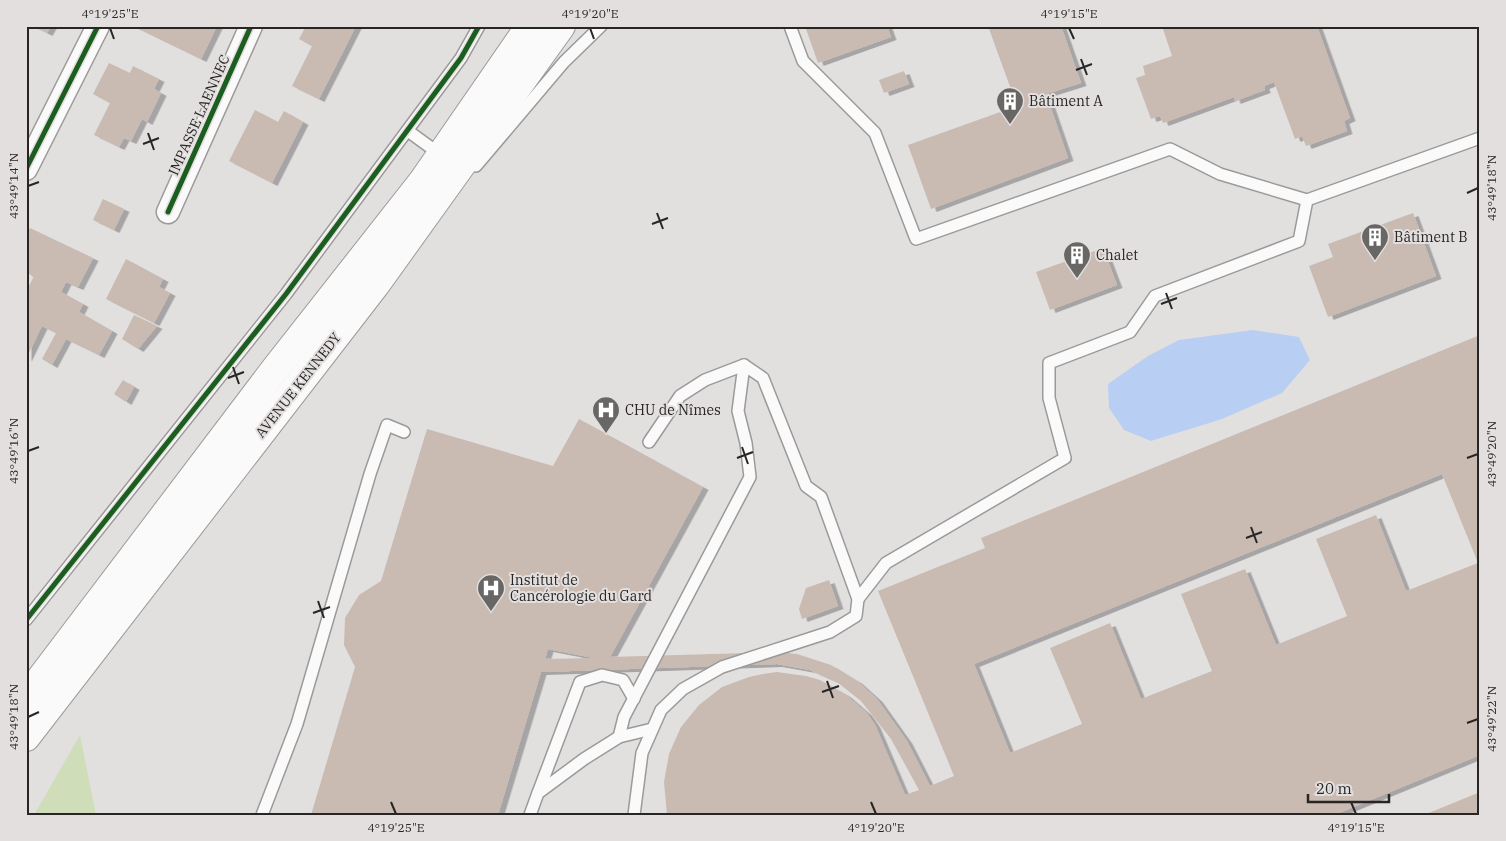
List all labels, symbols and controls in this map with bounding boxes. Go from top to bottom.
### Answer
text: 4°19'25"E [81,6,139,21]
text: 4°19'20"E [561,6,619,21]
text: 4°19'15"E [1040,6,1098,21]
street label: IMPASSE LAENNEC [164,52,234,178]
building icon: Bâtiment A [995,86,1025,125]
place label: Bâtiment A [1029,92,1103,110]
text: 43°49'14"N [6,153,21,219]
text: 43°49'18"N [1484,155,1499,221]
building icon: Bâtiment B [1360,222,1390,261]
place label: Bâtiment B [1394,228,1468,246]
building icon: Chalet [1062,240,1092,279]
place label: Chalet [1096,246,1138,264]
street label: AVENUE KENNEDY [251,329,345,441]
hospital icon: CHU de Nîmes [591,395,621,434]
place label: CHU de Nîmes [625,401,721,419]
text: 43°49'16"N [6,418,21,484]
text: 43°49'20"N [1484,421,1499,487]
place label: Institut de Cancérologie du Gard [510,571,653,605]
hospital icon: Institut de Cancérologie du Gard [476,573,506,612]
text: 43°49'18"N [6,684,21,750]
text: 43°49'22"N [1484,686,1499,752]
scale bar [1308,771,1390,803]
text: 20 m [1316,779,1352,798]
text: 4°19'25"E [367,820,425,835]
text: 4°19'20"E [847,820,905,835]
text: 4°19'15"E [1327,820,1385,835]

